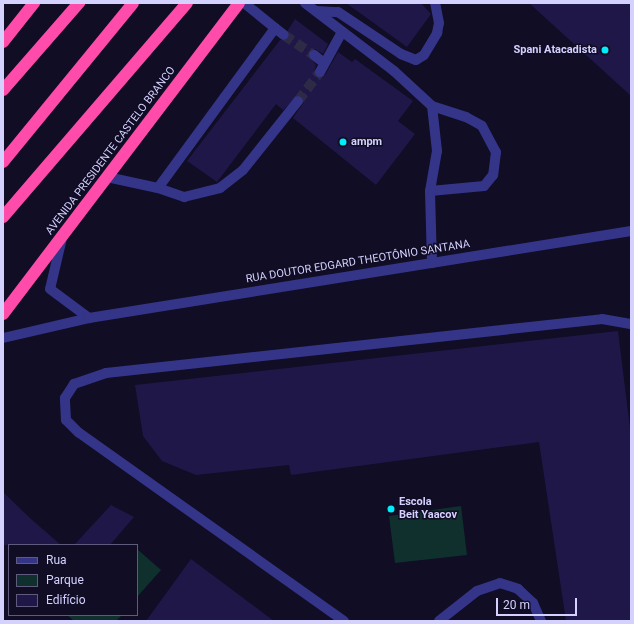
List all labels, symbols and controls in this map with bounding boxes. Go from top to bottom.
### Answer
place label: Spani Atacadista [513,43,597,57]
marker: Spani Atacadista [600,45,610,55]
street label: AVENIDA PRESIDENTE CASTELO BRANCO [43,64,179,238]
place label: ampm [351,135,382,149]
marker: ampm [338,137,348,147]
street label: RUA DOUTOR EDGARD THEOTÔNIO SANTANA [245,238,471,286]
place label: Escola Beit Yaacov [399,496,457,522]
marker: Escola Beit Yaacov [386,504,396,514]
legend [8,544,138,616]
text: Rua [46,553,67,567]
text: Parque [46,573,84,587]
scale bar [498,590,579,616]
text: Edifício [46,593,86,607]
text: 20 m [503,598,530,612]

